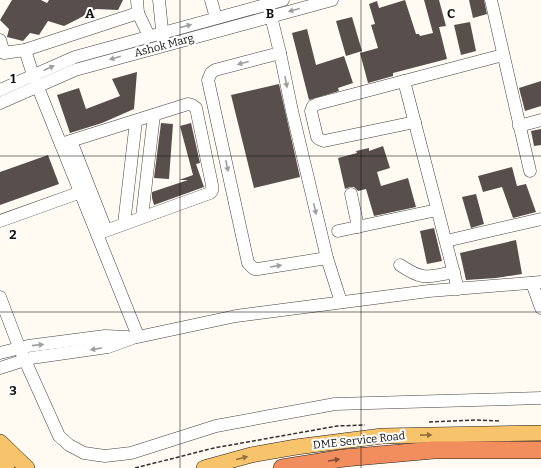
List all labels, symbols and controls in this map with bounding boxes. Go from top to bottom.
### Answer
text: A [85,6,95,21]
text: B [266,6,274,21]
text: C [447,6,455,21]
one-way arrow [288,8,301,14]
one-way arrow [180,23,192,29]
street label: Ashok Marg [133,31,195,60]
one-way arrow [108,55,120,61]
one-way arrow [237,60,249,66]
one-way arrow [43,65,55,71]
text: 1 [10,71,16,86]
one-way arrow [284,76,290,88]
one-way arrow [224,160,230,172]
one-way arrow [313,203,319,215]
text: 2 [9,227,17,242]
one-way arrow [270,263,282,269]
one-way arrow [32,341,44,348]
one-way arrow [90,346,102,352]
text: 3 [9,383,17,398]
street label: DME Service Road [312,429,406,452]
one-way arrow [420,432,433,438]
one-way arrow [236,455,248,461]
one-way arrow [328,456,340,462]

